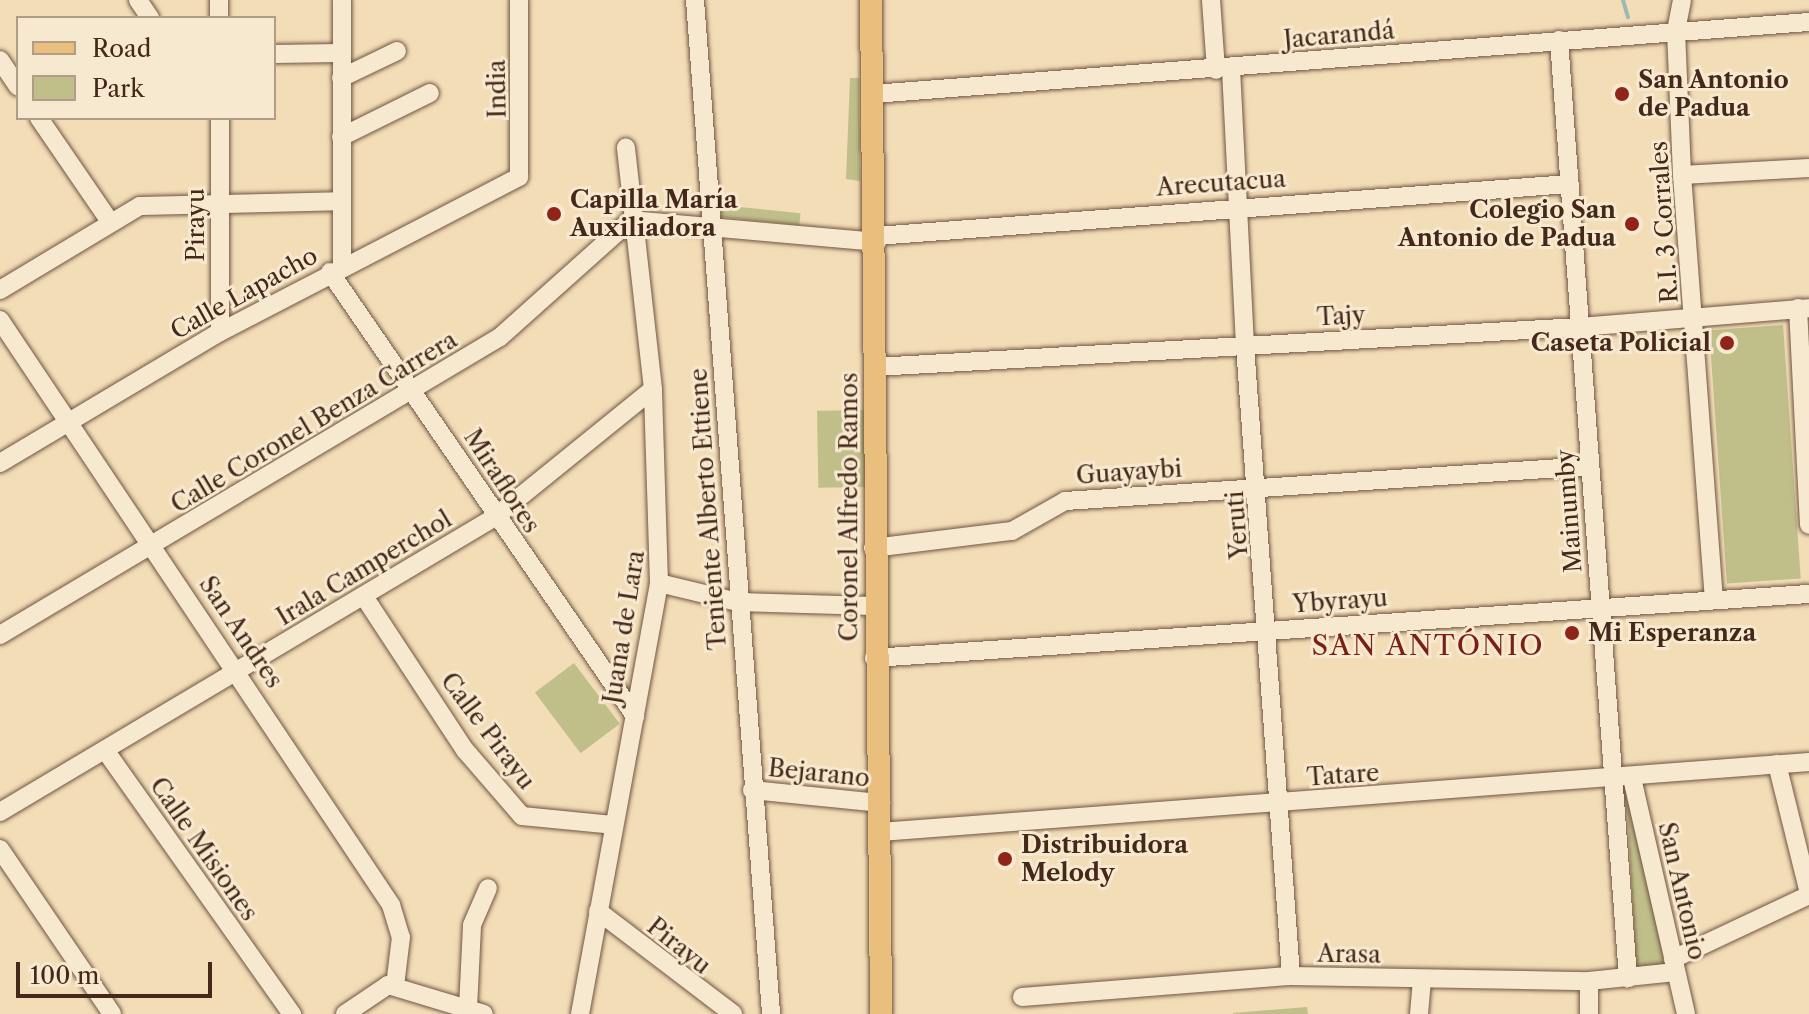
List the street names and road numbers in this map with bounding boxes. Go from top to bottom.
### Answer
street label: Jacarandá [1282,16,1396,54]
street label: India [482,59,512,119]
street label: R.I. 3 Corrales [1644,140,1684,304]
street label: Arecutacua [1155,164,1287,202]
street label: Pirayu [182,188,210,262]
street label: Calle Lapacho [166,241,322,345]
street label: Tajy [1316,300,1366,332]
street label: Calle Coronel Benza Carrera [166,325,462,519]
street label: Teniente Alberto Ettiene [684,367,732,651]
street label: Coronel Alfredo Ramos [835,372,863,642]
street label: Miraflores [458,424,546,538]
street label: Mainumby [1550,448,1588,574]
street label: Guayaybi [1075,454,1183,490]
street label: Yeruti [1220,490,1254,560]
street label: Irala Camperchol [271,504,457,632]
street label: Juana de Lara [598,548,650,706]
street label: San Andres [193,570,289,694]
street label: Ybyrayu [1291,583,1389,619]
street label: Calle Pirayu [435,667,541,795]
street label: Bejarano [767,753,871,793]
street label: Tatare [1306,758,1380,792]
street label: Calle Misiones [144,772,264,926]
street label: San Antonio [1652,819,1712,963]
street label: Pirayu [641,912,717,980]
street label: Arasa [1317,939,1381,969]

